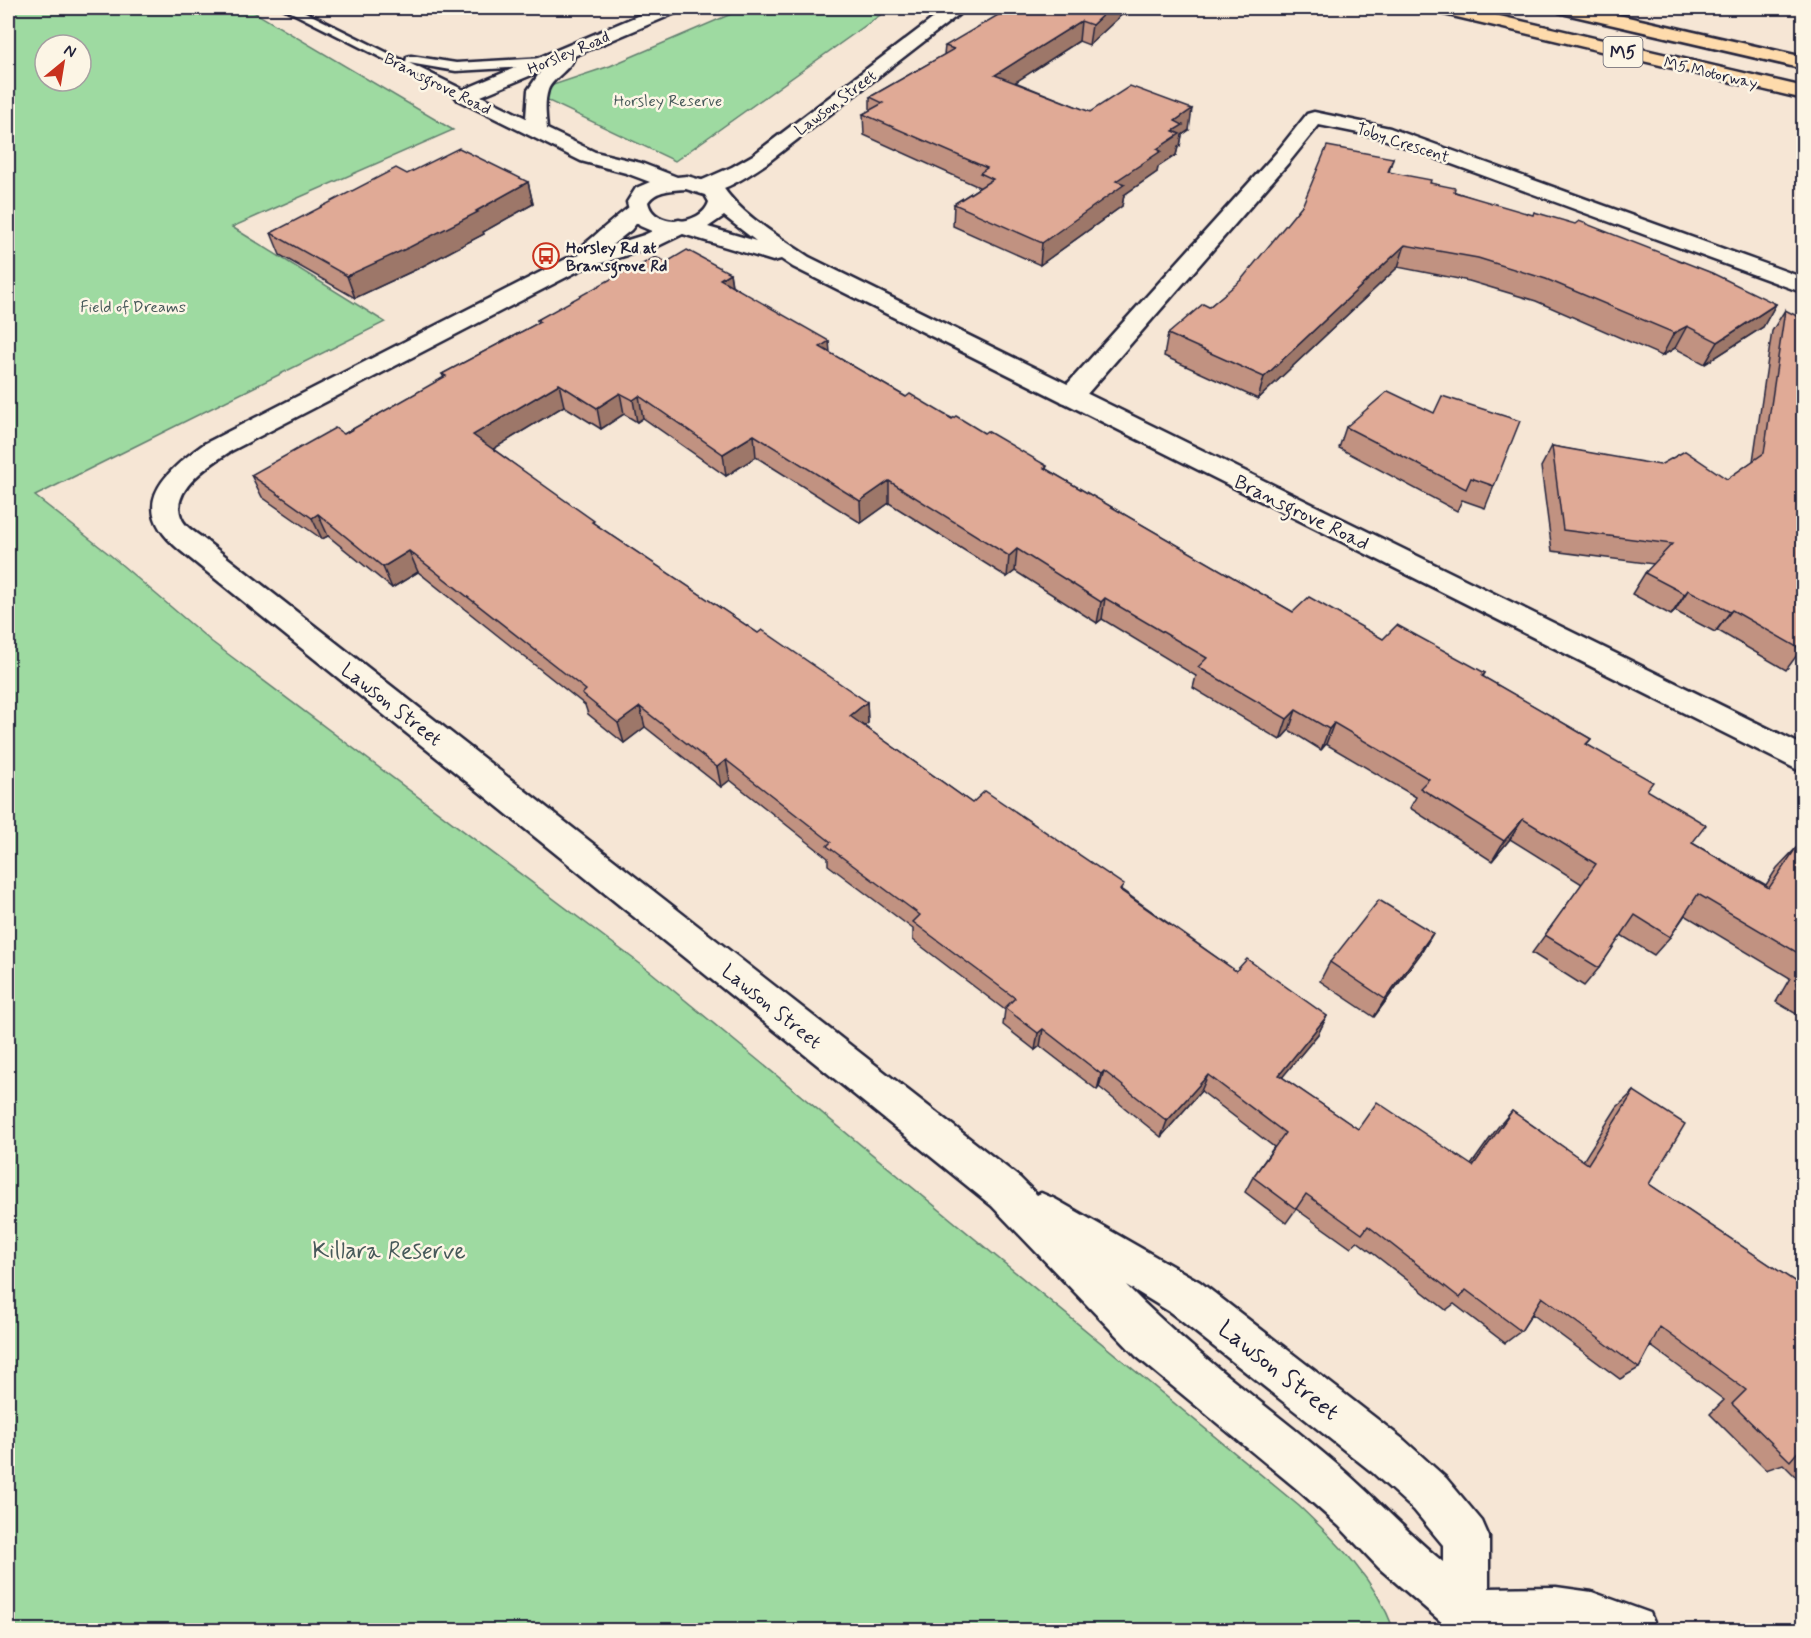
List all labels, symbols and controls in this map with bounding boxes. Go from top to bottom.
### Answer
street label: Horsley Road [524,27,613,80]
north arrow [33,33,93,93]
road number: M5 [1604,37,1642,67]
text: N [60,40,80,63]
street label: Bransgrove Road [380,48,494,121]
street label: M5 Motorway [1662,52,1760,94]
street label: Lawson Street [791,66,881,141]
park label: Horsley Reserve [614,91,722,112]
street label: Toby Crescent [1353,119,1452,168]
place label: Horsley Rd at Bransgrove Rd [566,238,667,279]
bus stop icon: Horsley Rd at Bransgrove Rd [531,241,561,271]
park label: Field of Dreams [80,297,186,318]
street label: Bransgrove Road [1229,469,1373,559]
street label: Lawson Street [335,657,447,753]
street label: Lawson Street [715,958,827,1056]
park label: Killara Reserve [312,1236,466,1267]
street label: Lawson Street [1211,1314,1345,1428]

